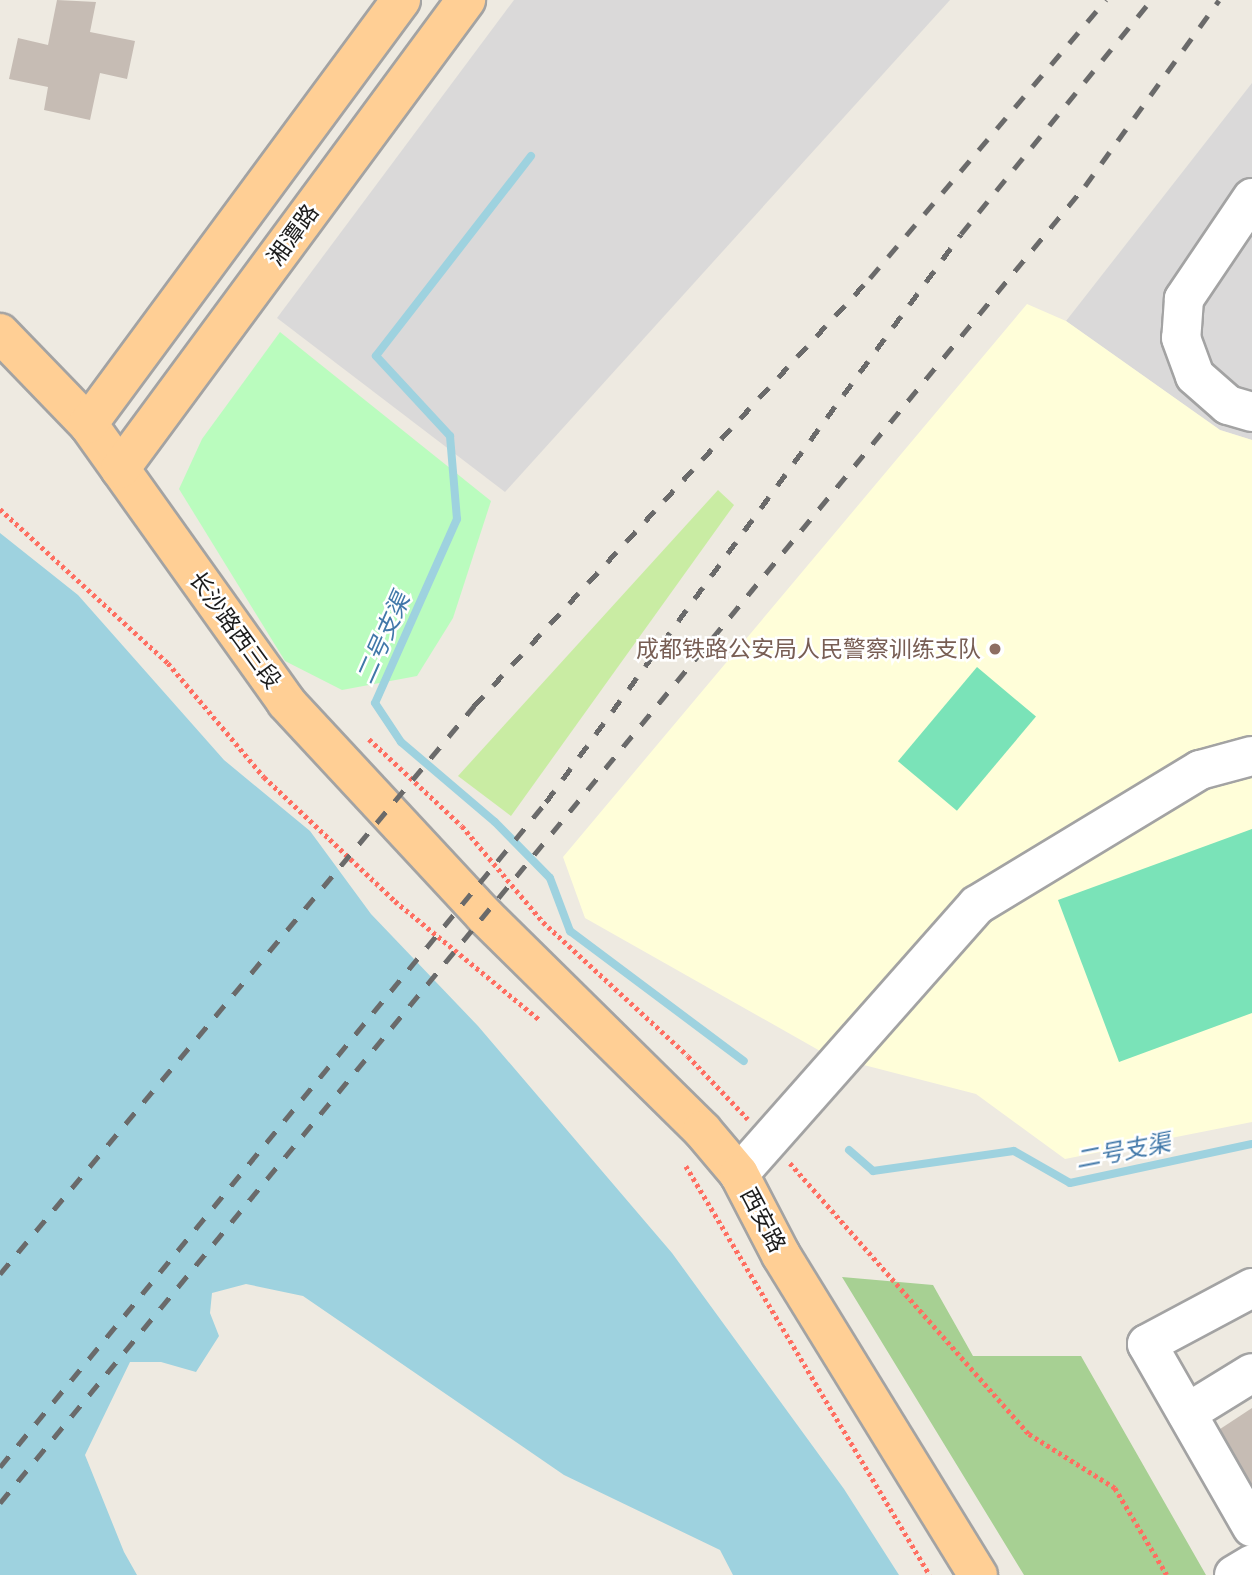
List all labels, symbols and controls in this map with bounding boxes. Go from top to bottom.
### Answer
street label: 湘潭路 [262,199,324,271]
street label: 长沙路西三段 [183,566,287,694]
water label: 二号支渠 [350,588,416,688]
place label: 成都铁路公安局人民警察训练支队 [636,635,981,663]
marker: 成都铁路公安局人民警察训练支队 [987,641,1003,657]
water label: 二号支渠 [1073,1128,1173,1174]
street label: 西安路 [735,1183,791,1257]

